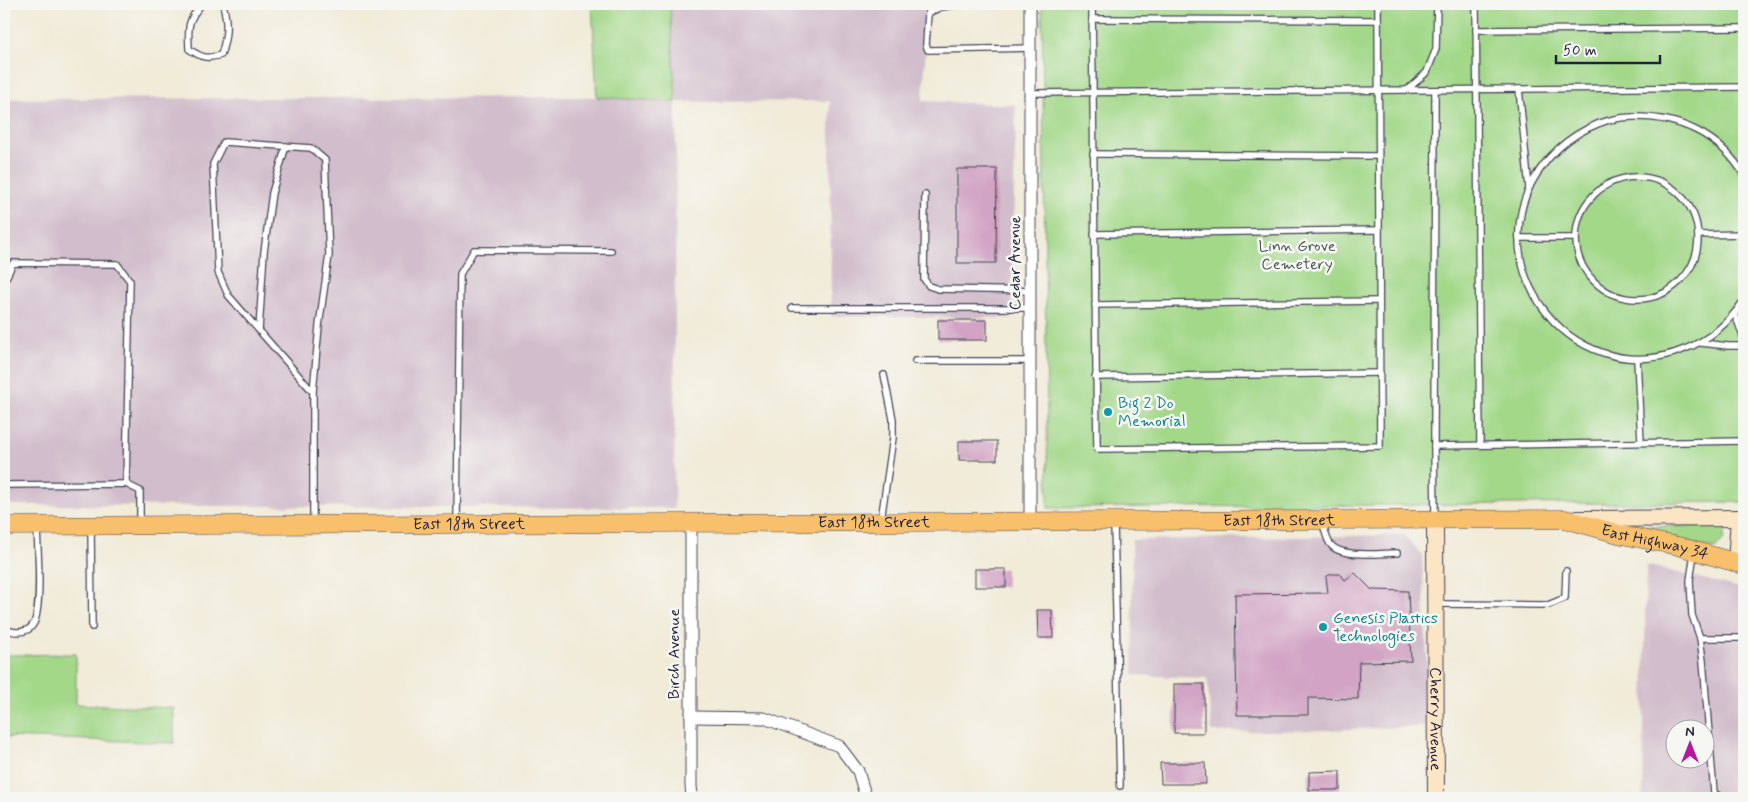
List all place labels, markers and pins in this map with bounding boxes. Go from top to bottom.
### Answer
place label: Big 2 Do Memorial [1118,393,1186,432]
marker: Big 2 Do Memorial [1102,406,1114,418]
place label: Genesis Plastics Technologies [1333,608,1438,648]
marker: Genesis Plastics Technologies [1317,621,1329,633]

